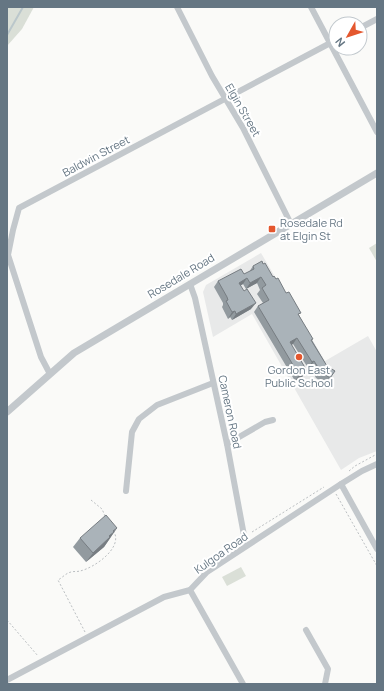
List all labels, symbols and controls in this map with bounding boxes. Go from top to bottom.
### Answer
north arrow [328,16,368,56]
text: N [331,35,348,50]
street label: Elgin Street [222,80,265,139]
street label: Baldwin Street [60,132,132,180]
place label: Rosedale Rd at Elgin St [280,215,343,243]
marker: Rosedale Rd at Elgin St [267,224,277,234]
street label: Rosedale Road [145,250,217,301]
marker: Gordon East Public School [294,352,304,362]
place label: Gordon East Public School [265,362,333,390]
street label: Cameron Road [215,374,246,450]
street label: Kulgoa Road [191,528,251,577]

